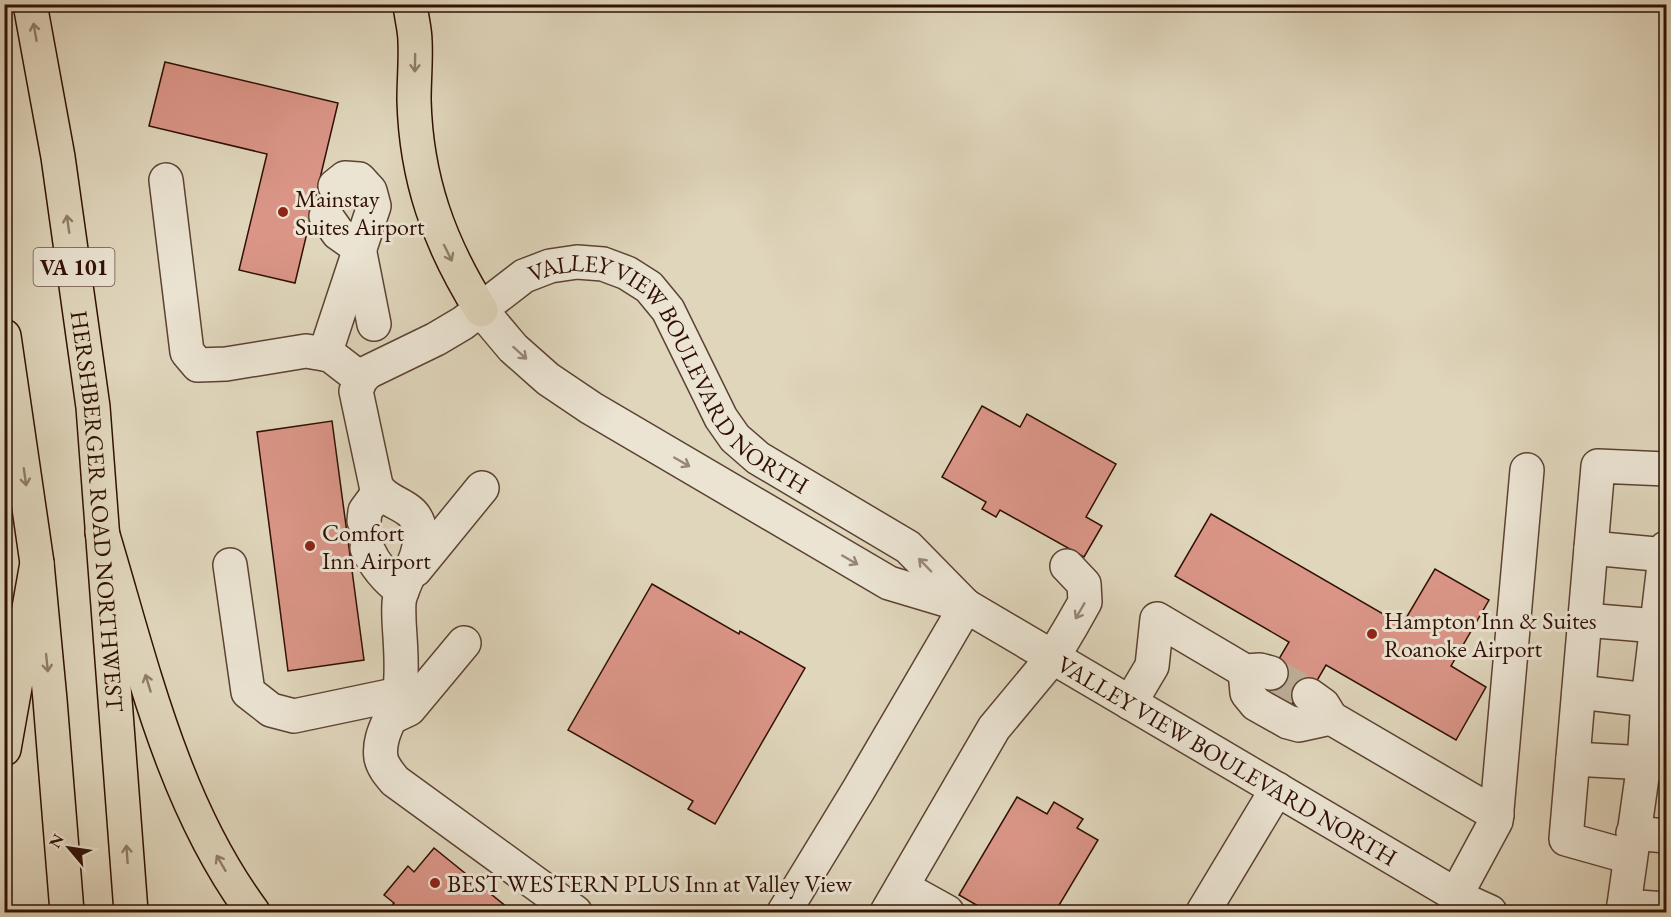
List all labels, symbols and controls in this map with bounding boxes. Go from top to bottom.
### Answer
one-way arrow [29,22,40,42]
one-way arrow [409,52,421,72]
place label: Mainstay Suites Airport [295,183,425,242]
marker: Mainstay Suites Airport [276,205,290,219]
one-way arrow [62,215,73,234]
one-way arrow [443,243,455,261]
street label: VALLEY VIEW BOULEVARD NORTH [523,246,815,500]
road number: VA 101 [34,248,115,286]
street label: HERSHBERGER ROAD NORTHWEST [64,308,131,714]
one-way arrow [512,346,527,360]
one-way arrow [673,456,690,468]
one-way arrow [19,466,30,486]
place label: Comfort Inn Airport [322,517,431,576]
marker: Comfort Inn Airport [303,539,317,553]
one-way arrow [841,554,858,566]
one-way arrow [918,557,933,572]
one-way arrow [1073,603,1085,620]
place label: Hampton Inn & Suites Roanoke Airport [1384,605,1597,664]
marker: Hampton Inn & Suites Roanoke Airport [1365,627,1379,641]
street label: VALLEY VIEW BOULEVARD NORTH [1052,648,1403,873]
one-way arrow [42,652,53,672]
one-way arrow [142,674,153,693]
north arrow [39,818,99,878]
text: N [44,830,69,852]
one-way arrow [121,845,132,865]
one-way arrow [215,855,227,872]
place label: BEST WESTERN PLUS Inn at Valley View [447,868,852,899]
marker: BEST WESTERN PLUS Inn at Valley View [428,876,442,890]

